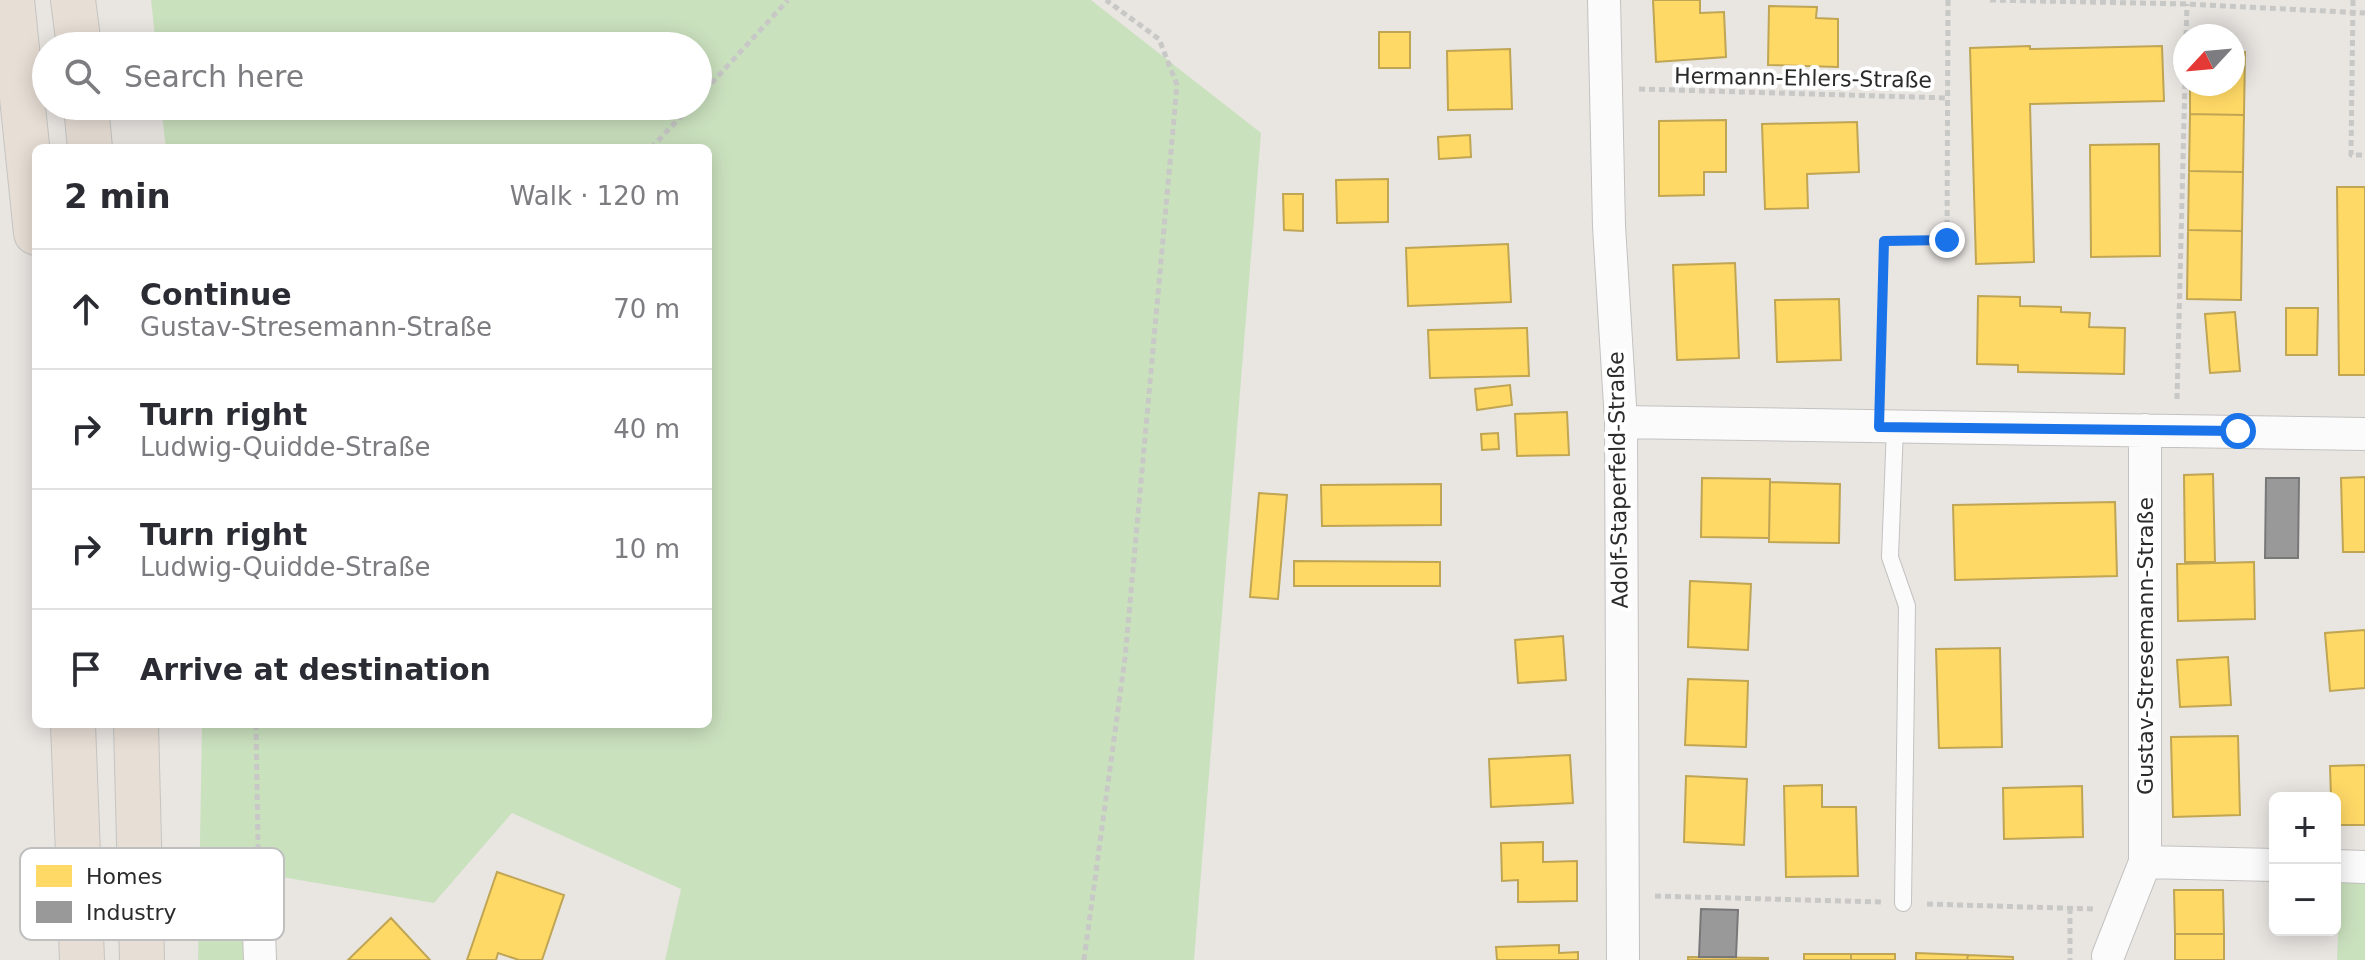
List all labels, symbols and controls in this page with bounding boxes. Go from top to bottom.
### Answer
north arrow [2173,24,2245,96]
search box [32,32,712,120]
icon: search [60,54,104,98]
text: Search here [124,59,304,94]
street label: Hermann-Ehlers-Straße [1674,63,1932,93]
text: 2 min [64,176,171,216]
text: Walk · 120 m [510,181,680,211]
route end [1929,222,1965,258]
text: Continue [140,277,292,312]
icon: ahead [64,287,108,331]
text: 70 m [613,294,680,324]
text: Gustav-Stresemann-Straße [140,312,492,342]
street label: Adolf-Staperfeld-Straße [1603,351,1633,609]
text: Turn right [140,397,307,432]
icon: right [64,407,108,451]
route start [2220,413,2256,449]
text: 40 m [613,414,680,444]
text: Ludwig-Quidde-Straße [140,432,431,462]
street label: Gustav-Stresemann-Straße [2133,497,2158,795]
text: Turn right [140,517,307,552]
icon: right [64,527,108,571]
text: 10 m [613,534,680,564]
text: Ludwig-Quidde-Straße [140,552,431,582]
icon: arrive [64,647,108,691]
text: Arrive at destination [140,652,491,687]
map controls [2269,792,2341,936]
button: + [2269,792,2341,864]
legend [20,848,284,940]
text: Homes [86,864,162,889]
button: − [2269,864,2341,936]
text: Industry [86,900,177,925]

